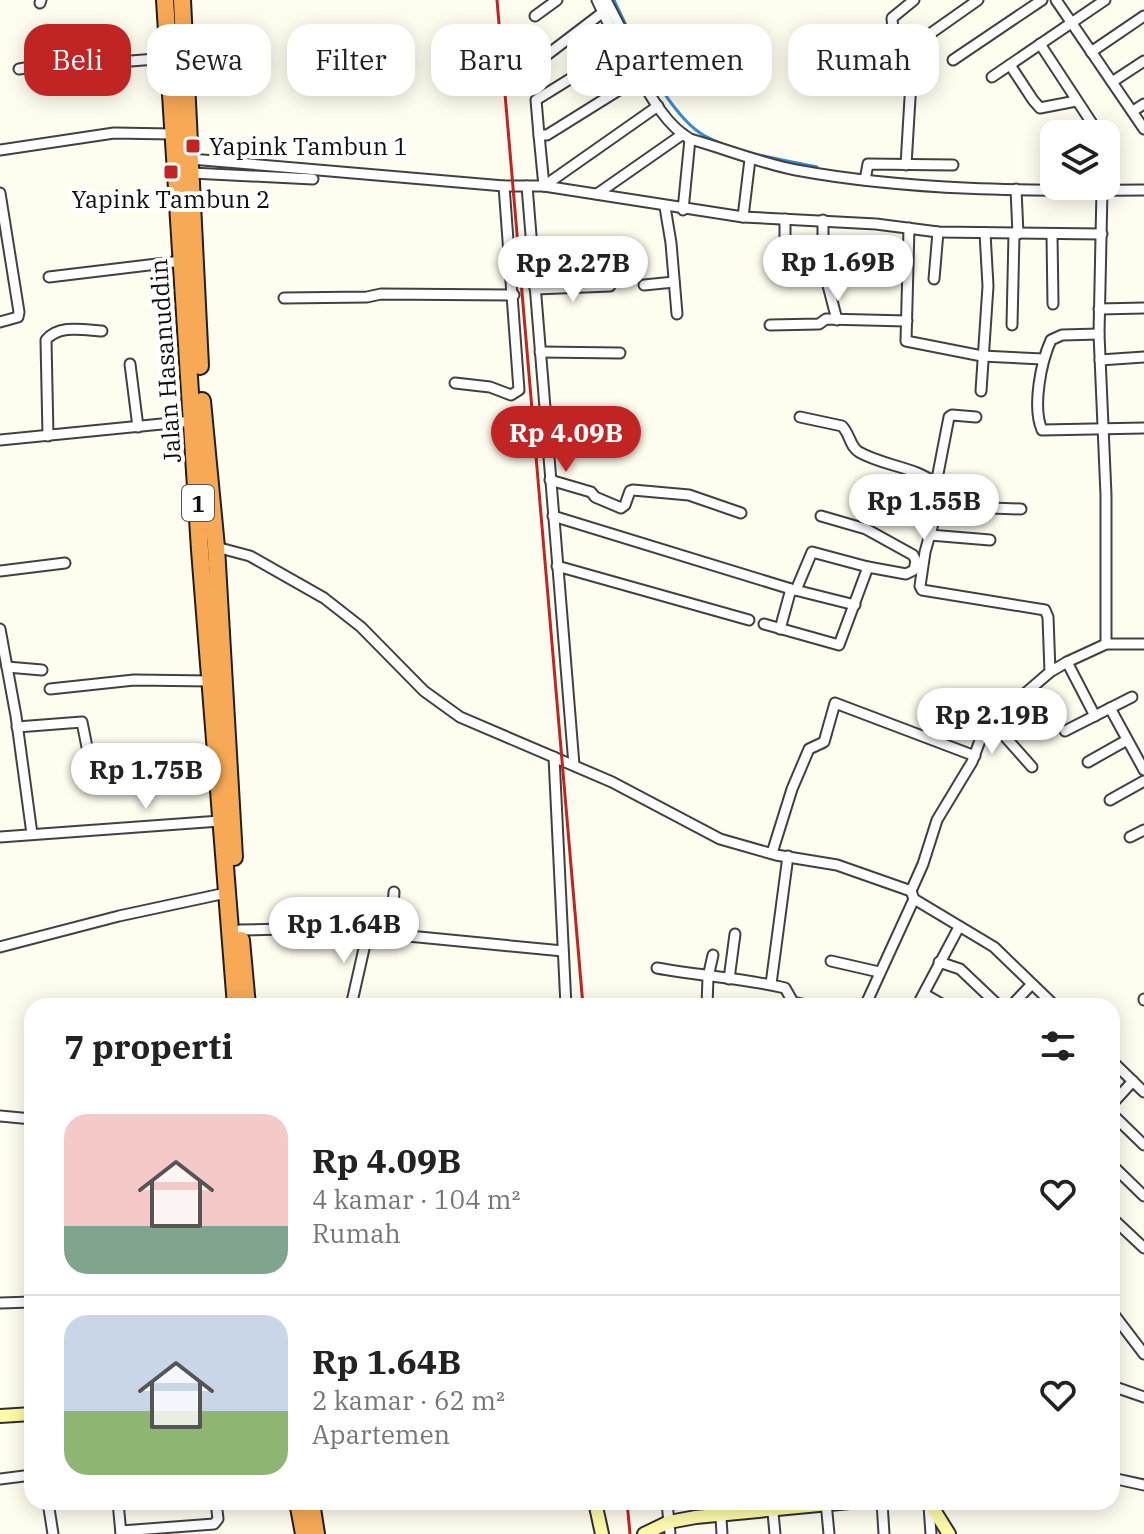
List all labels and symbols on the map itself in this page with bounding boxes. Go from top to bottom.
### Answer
place label: Yapink Tambun 1 [209,130,408,162]
marker: Yapink Tambun 1 [184,137,202,155]
marker: Yapink Tambun 2 [162,163,180,181]
place label: Yapink Tambun 2 [71,183,271,215]
pin: Rp 1.69B [755,235,921,303]
pin: Rp 2.27B [490,236,656,304]
street label: Jalan Hasanuddin [142,258,188,464]
pin: Rp 4.09B [483,406,649,474]
pin: Rp 1.55B [841,474,1007,542]
road number: 1 [182,485,214,521]
pin: Rp 2.19B [909,688,1075,756]
pin: Rp 1.75B [63,743,229,811]
pin: Rp 1.64B [261,897,427,965]

